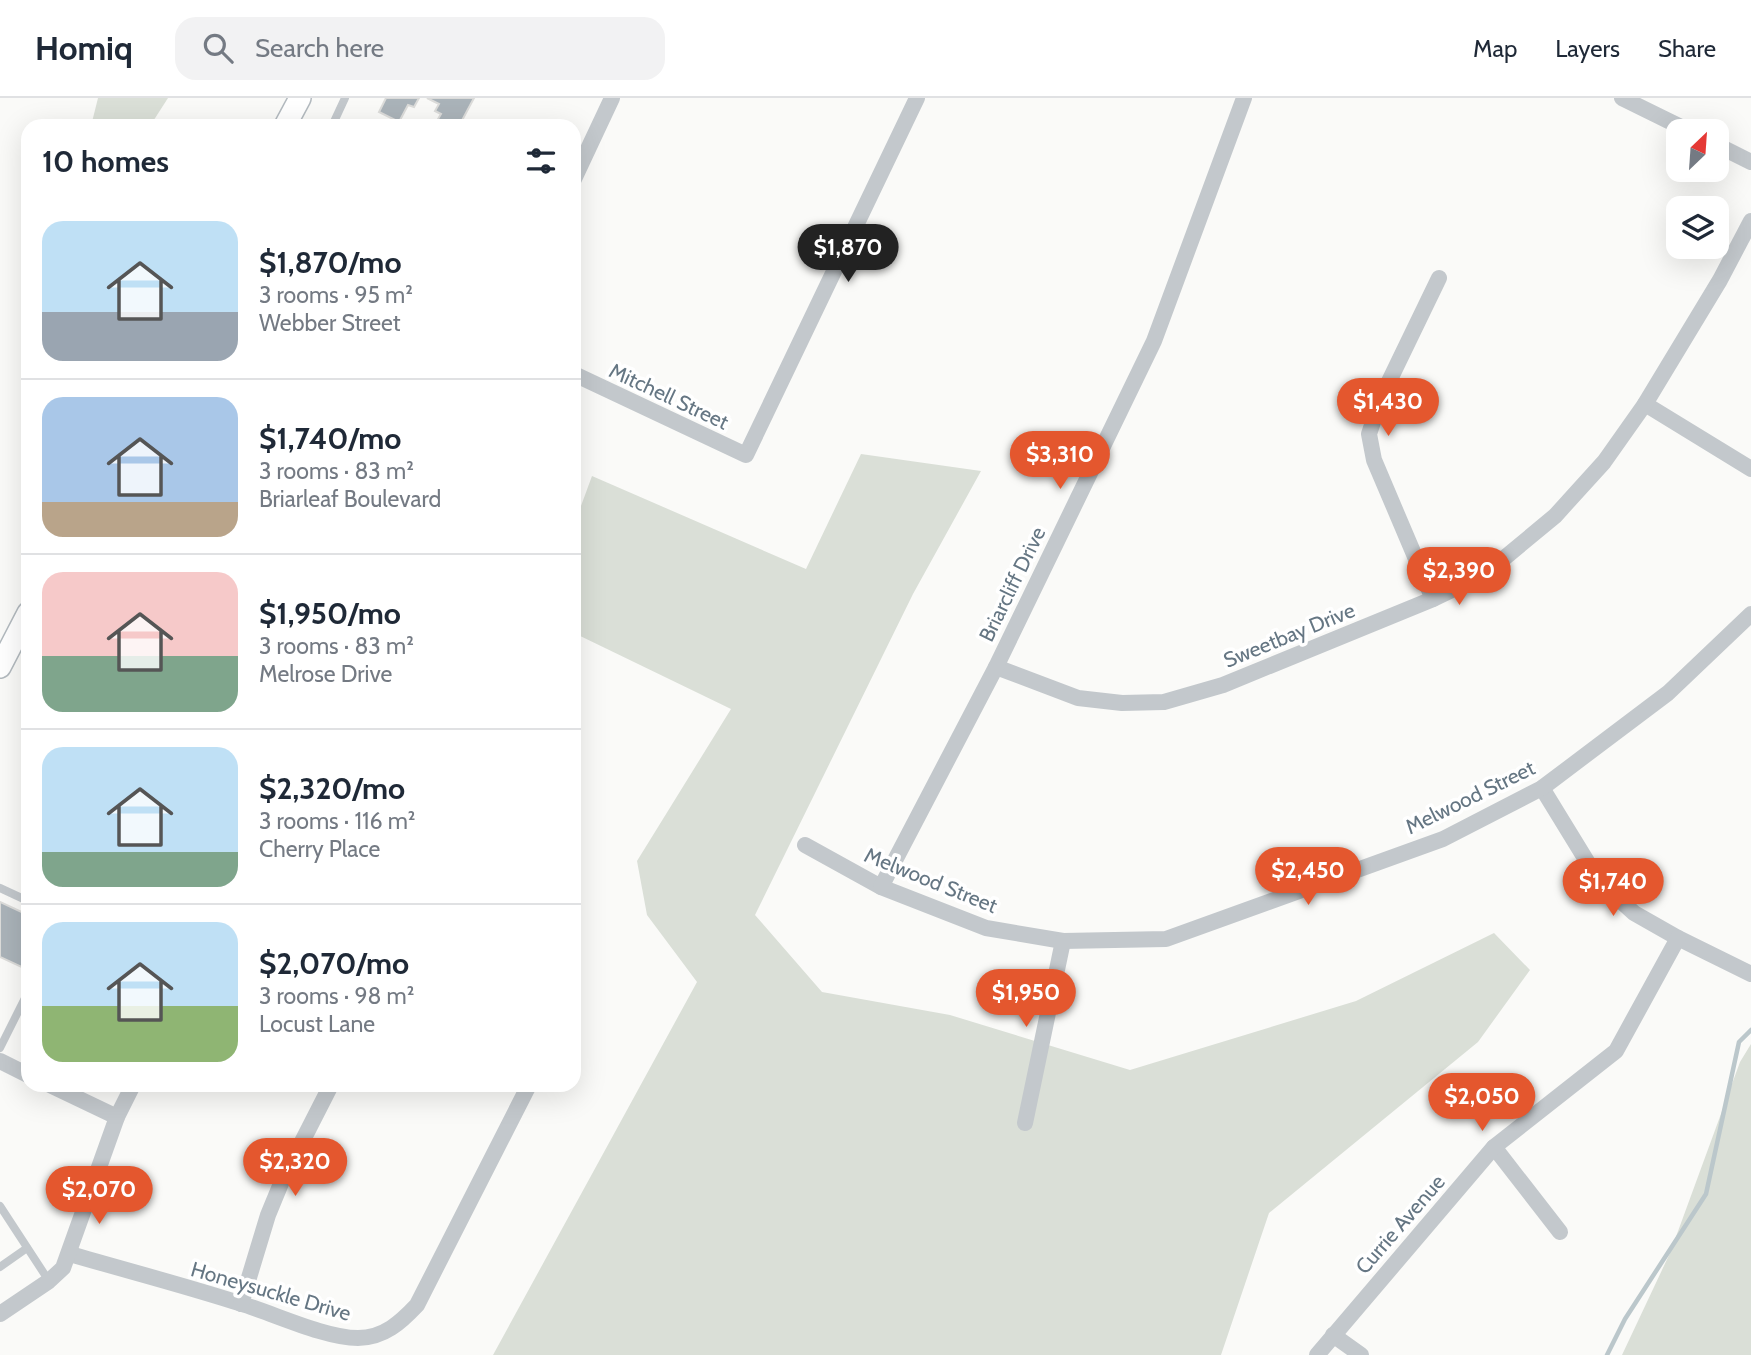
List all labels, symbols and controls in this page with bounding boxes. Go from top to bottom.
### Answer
search box [175,17,665,80]
text: Homiq [35,28,133,68]
icon: search [199,29,237,67]
text: Search here [255,32,384,64]
text: Map [1473,34,1517,63]
text: Layers [1555,34,1620,63]
text: Share [1658,34,1716,63]
north arrow [1666,119,1729,182]
map controls [1666,119,1729,259]
icon: filters [522,142,560,180]
text: 10 homes [42,143,169,180]
button: layers [1666,196,1729,259]
pin: $1,870 [791,225,905,284]
text: $1,870 [814,233,882,261]
text: $1,870/mo [259,244,402,281]
icon: home [98,249,182,333]
text: 3 rooms · 95 m² [259,281,413,309]
text: Webber Street [259,309,401,337]
street label: Mitchell Street [605,358,733,434]
pin: $1,430 [1331,378,1445,438]
text: $1,430 [1353,387,1423,415]
text: $1,740/mo [259,420,401,457]
icon: home [98,425,182,509]
pin: $3,310 [1003,432,1117,491]
text: $3,310 [1026,440,1094,468]
text: 3 rooms · 83 m² [259,457,414,485]
text: Briarleaf Boulevard [259,485,441,513]
street label: Briarcliff Drive [973,522,1051,645]
pin: $2,390 [1402,547,1516,607]
text: $2,390 [1423,556,1495,584]
text: $1,950/mo [259,595,401,632]
street label: Sweetbay Drive [1220,597,1359,673]
icon: home [98,600,182,684]
text: 3 rooms · 83 m² [259,632,414,660]
text: Melrose Drive [259,660,392,688]
street label: Melwood Street [1401,755,1539,839]
text: $2,320/mo [259,770,405,807]
icon: home [98,775,182,859]
text: 3 rooms · 116 m² [259,807,415,835]
text: Cherry Place [259,835,380,863]
street label: Melwood Street [861,842,1001,918]
pin: $2,450 [1251,848,1365,907]
text: $2,450 [1271,856,1345,884]
pin: $1,740 [1556,858,1670,918]
text: $1,740 [1579,867,1647,895]
text: $2,070/mo [259,945,409,982]
icon: home [98,950,182,1034]
pin: $1,950 [969,970,1083,1029]
text: $1,950 [992,978,1060,1006]
text: 3 rooms · 98 m² [259,982,414,1010]
text: Locust Lane [259,1010,375,1038]
pin: $2,050 [1425,1074,1539,1133]
text: $2,050 [1444,1082,1520,1110]
pin: $2,320 [238,1138,352,1198]
text: $2,320 [259,1147,331,1175]
pin: $2,070 [42,1166,156,1226]
street label: Currie Avenue [1350,1169,1450,1279]
text: $2,070 [62,1175,136,1203]
street label: Honeysuckle Drive [188,1256,354,1326]

